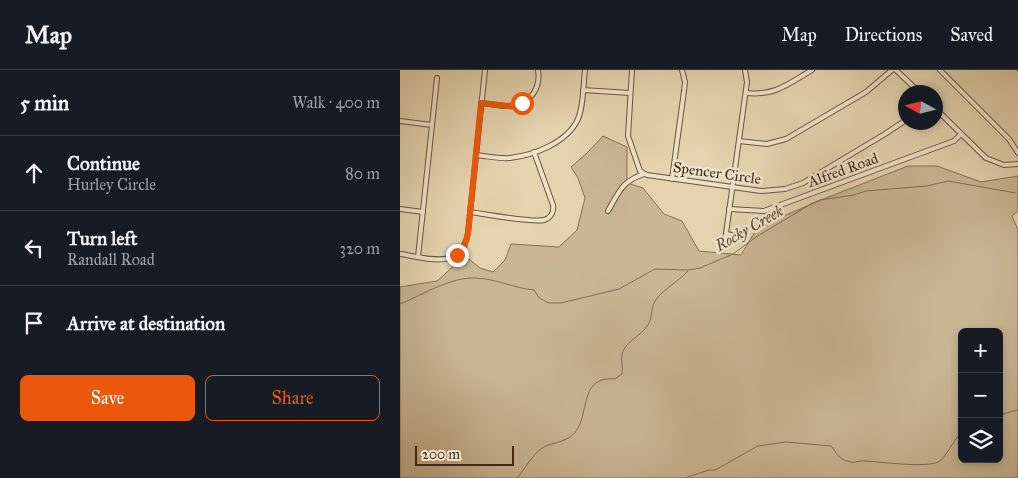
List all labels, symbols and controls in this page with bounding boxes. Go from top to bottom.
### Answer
text: Map [25,20,72,50]
text: Map [781,24,817,46]
text: Directions [845,24,922,46]
text: Saved [950,24,993,46]
north arrow [898,85,943,130]
text: 5 min [20,90,69,116]
route start [511,92,534,115]
text: Walk · 400 m [292,93,380,112]
street label: Alfred Road [804,149,881,191]
text: Continue [67,152,140,175]
street label: Spencer Circle [672,158,762,188]
icon: ahead [20,159,48,187]
text: 80 m [345,164,380,183]
text: Hurley Circle [67,175,156,194]
water label: Rocky Creek [711,201,786,256]
text: Turn left [67,227,137,250]
icon: left [20,234,48,262]
text: 320 m [340,239,380,258]
route end [446,244,469,267]
text: Randall Road [67,250,155,269]
icon: arrive [20,309,48,337]
text: Arrive at destination [67,312,225,335]
map controls [958,328,1003,463]
button: + [958,328,1003,373]
button: − [958,373,1003,418]
button: Save [20,375,195,421]
button: Share [205,375,380,421]
button: layers [958,418,1003,463]
scale bar [415,443,514,466]
text: 200 m [422,446,460,463]

